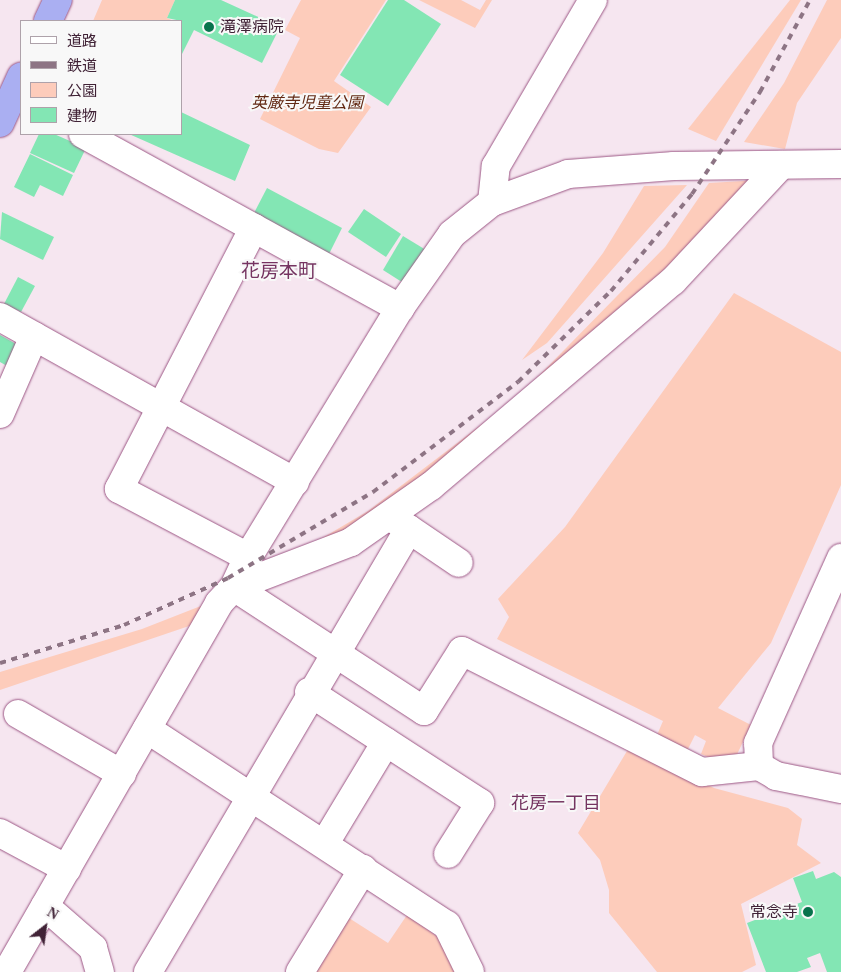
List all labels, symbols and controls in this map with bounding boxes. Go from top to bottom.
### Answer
place label: 滝澤病院 [220,17,284,37]
legend [20,20,182,135]
marker: 滝澤病院 [202,20,216,34]
text: 道路 [67,33,97,49]
text: 鉄道 [67,58,97,74]
text: 公園 [67,83,97,99]
park label: 英厳寺児童公園 [251,93,363,113]
text: 建物 [67,108,97,124]
district label: 花房本町 [241,260,317,282]
district label: 花房一丁目 [511,792,601,814]
north arrow [20,902,70,952]
place label: 常念寺 [750,902,798,922]
text: N [45,905,61,923]
marker: 常念寺 [802,906,814,918]

